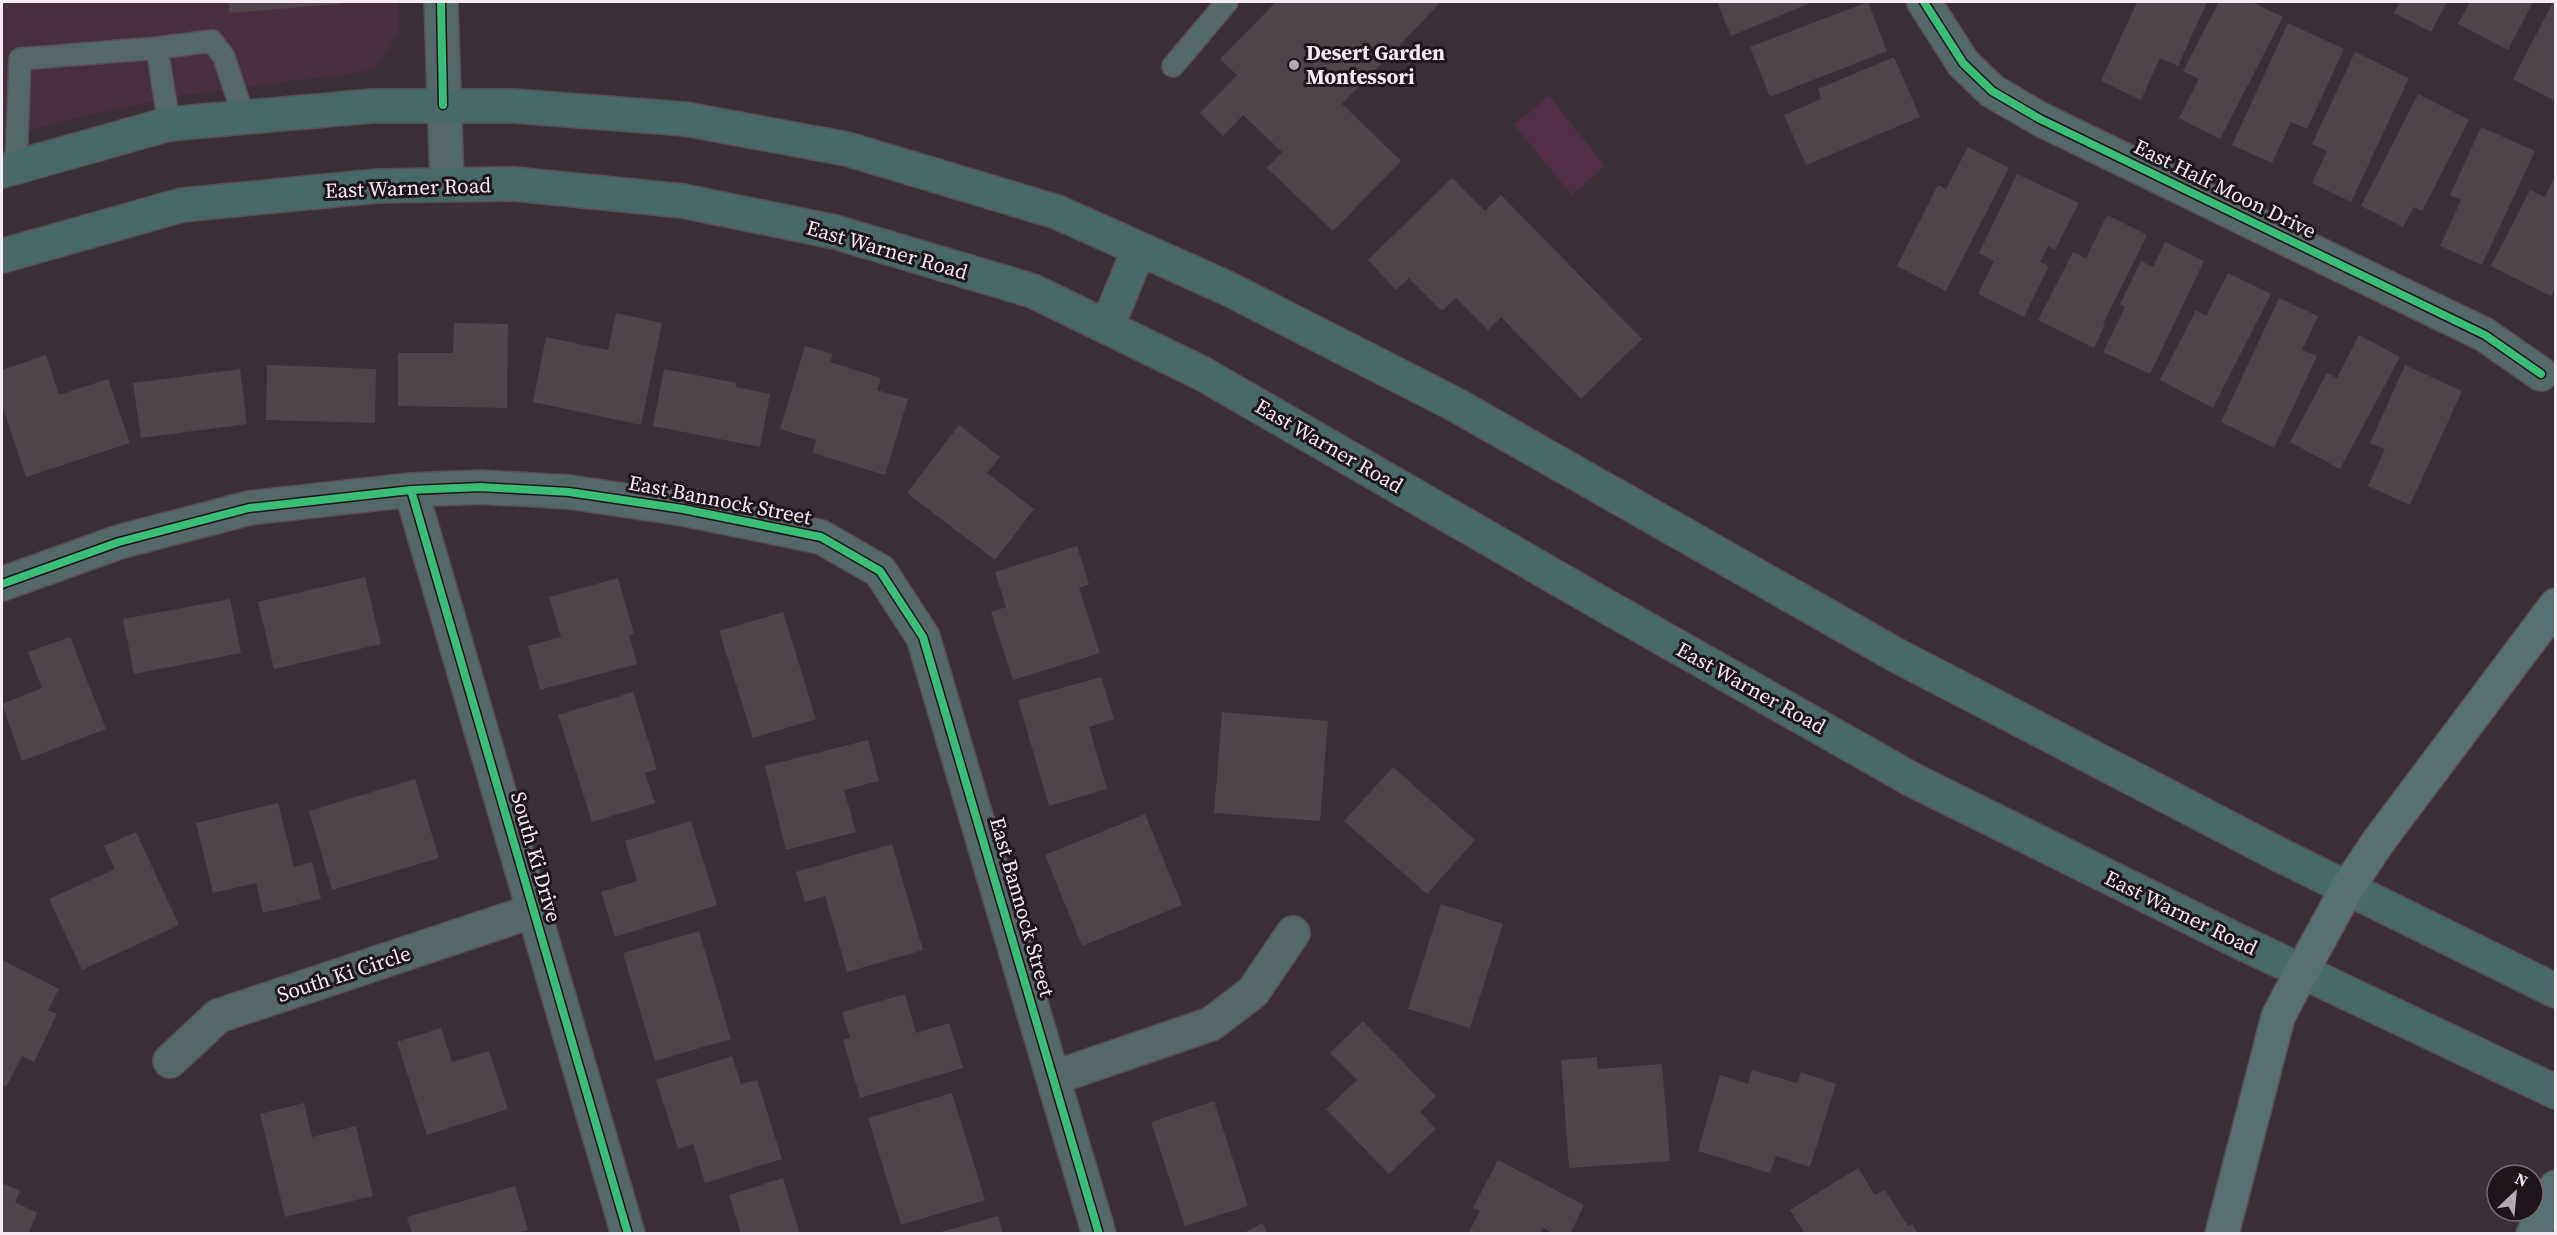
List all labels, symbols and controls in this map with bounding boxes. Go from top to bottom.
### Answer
place label: Desert Garden Montessori [1306,38,1445,91]
marker: Desert Garden Montessori [1287,58,1301,72]
street label: East Half Moon Drive [2129,132,2321,245]
street label: East Warner Road [324,170,492,205]
street label: East Warner Road [803,213,971,286]
street label: East Warner Road [1250,391,1409,500]
street label: East Bannock Street [626,468,814,531]
street label: East Warner Road [1671,635,1831,741]
street label: South Ki Drive [504,788,569,925]
street label: East Bannock Street [983,814,1062,1000]
street label: East Warner Road [2100,863,2263,962]
street label: South Ki Circle [273,938,414,1009]
north arrow [2485,1163,2545,1223]
text: N [2512,1167,2532,1192]

